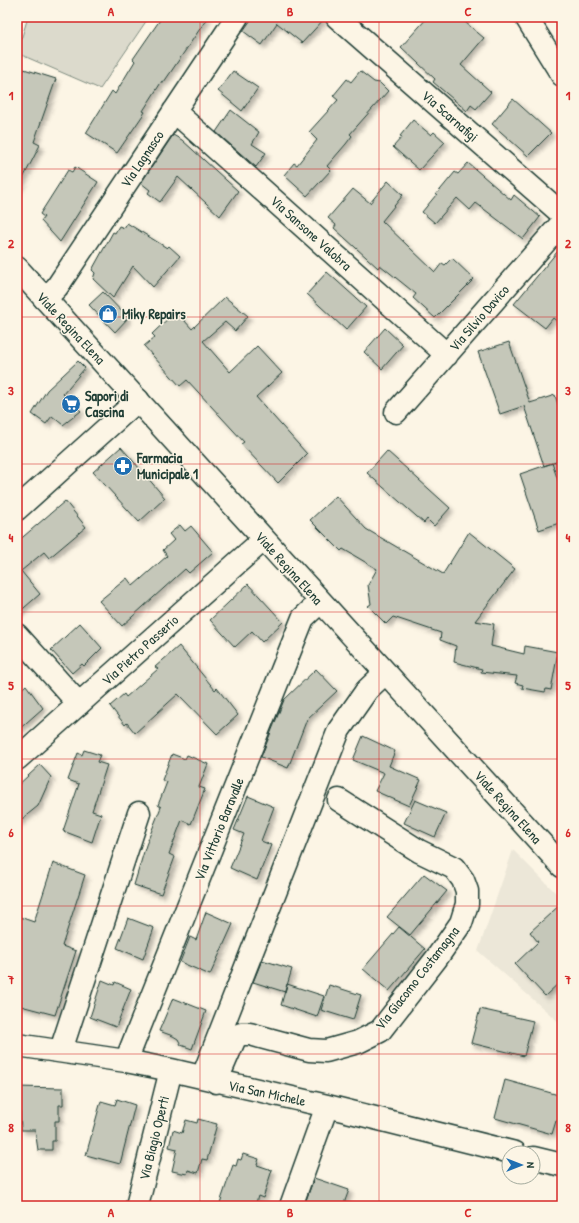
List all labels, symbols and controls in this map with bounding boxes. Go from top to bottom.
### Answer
text: A [108,2,115,20]
text: B [287,2,294,20]
text: C [464,2,472,20]
text: 1 [9,86,14,104]
street label: Via Scarnafigi [417,86,483,146]
text: 1 [566,86,571,104]
street label: Via Lagnasco [116,126,169,192]
street label: Via Sansone Valobra [267,191,357,275]
text: 2 [8,234,15,252]
text: 2 [565,234,572,252]
street label: Via Silvio Davico [444,280,513,355]
street label: Viale Regina Elena [32,287,110,369]
shop icon: Miky Repairs [97,303,119,325]
place label: Miky Repairs [122,304,186,325]
text: 3 [8,381,14,399]
text: 3 [565,381,571,399]
place label: Sapori di Cascina [85,386,129,421]
supermarket icon: Sapori di Cascina [60,393,82,415]
place label: Farmacia Municipale 1 [136,448,198,485]
pharmacy icon: Farmacia Municipale 1 [112,455,134,477]
street label: Viale Regina Elena [251,527,328,609]
text: 4 [9,528,14,546]
text: 4 [566,528,571,546]
street label: Via Pietro Passerio [97,610,182,689]
text: 5 [8,676,14,694]
text: 5 [565,676,571,694]
street label: Viale Regina Elena [470,766,547,848]
street label: Via Vittorio Baravalle [189,774,248,883]
text: 6 [8,823,14,841]
text: 6 [565,823,571,841]
street label: Via Giacomo Costamagna [370,922,464,1034]
text: 7 [7,970,15,988]
text: 7 [564,970,572,988]
street label: Via San Michele [227,1075,308,1110]
street label: Via Biagio Operti [134,1094,174,1182]
text: 8 [8,1118,14,1136]
text: 8 [565,1118,571,1136]
north arrow [501,1145,541,1185]
text: N [524,1162,538,1168]
text: A [108,1203,115,1221]
text: B [287,1203,294,1221]
text: C [464,1203,472,1221]

